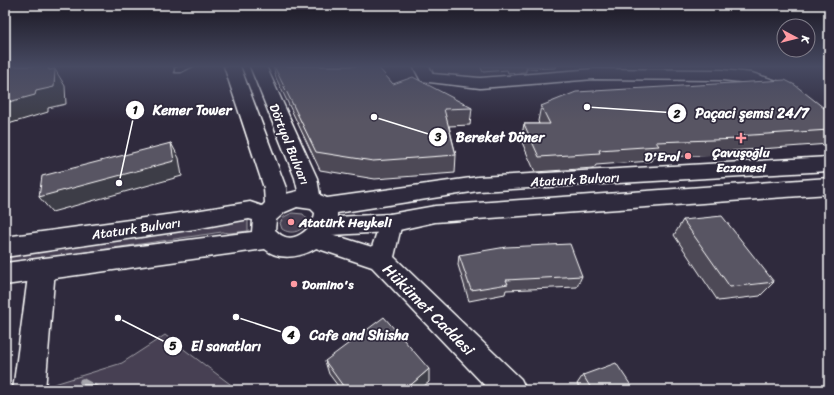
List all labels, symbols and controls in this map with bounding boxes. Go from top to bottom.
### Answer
north arrow [776,18,816,58]
text: K [795,34,815,45]
callout: Kemer Tower [125,97,240,123]
text: Kemer Tower [152,98,233,123]
text: 1 [132,99,138,121]
street label: Dörtyol Bulvarı [263,100,316,189]
callout: Paçaci şemsi 24/7 [667,100,817,126]
text: Paçaci şemsi 24/7 [695,101,810,126]
text: 2 [673,103,681,125]
callout: Bereket Döner [428,124,552,150]
text: Bereket Döner [456,125,545,150]
text: 3 [434,126,442,148]
marker: Çavuşoğlu Eczanesi [736,133,746,143]
place label: Çavuşoğlu Eczanesi [711,141,771,179]
place label: D'Erol [644,145,681,168]
marker: D'Erol [683,151,693,161]
street label: Ataturk Bulvarı [529,166,621,193]
street label: Ataturk Bulvarı [89,211,182,246]
place label: Atatürk Heykeli [298,211,393,234]
marker: Atatürk Heykeli [286,217,296,227]
street label: Hükümet Caddesi [375,256,482,363]
place label: Domino's [302,273,354,296]
marker: Domino's [289,279,299,289]
callout: Cafe and Shisha [281,322,416,348]
text: Cafe and Shisha [308,323,410,348]
text: 4 [286,324,295,346]
callout: El sanatları [163,333,269,359]
text: El sanatları [191,334,261,359]
text: 5 [169,335,177,357]

